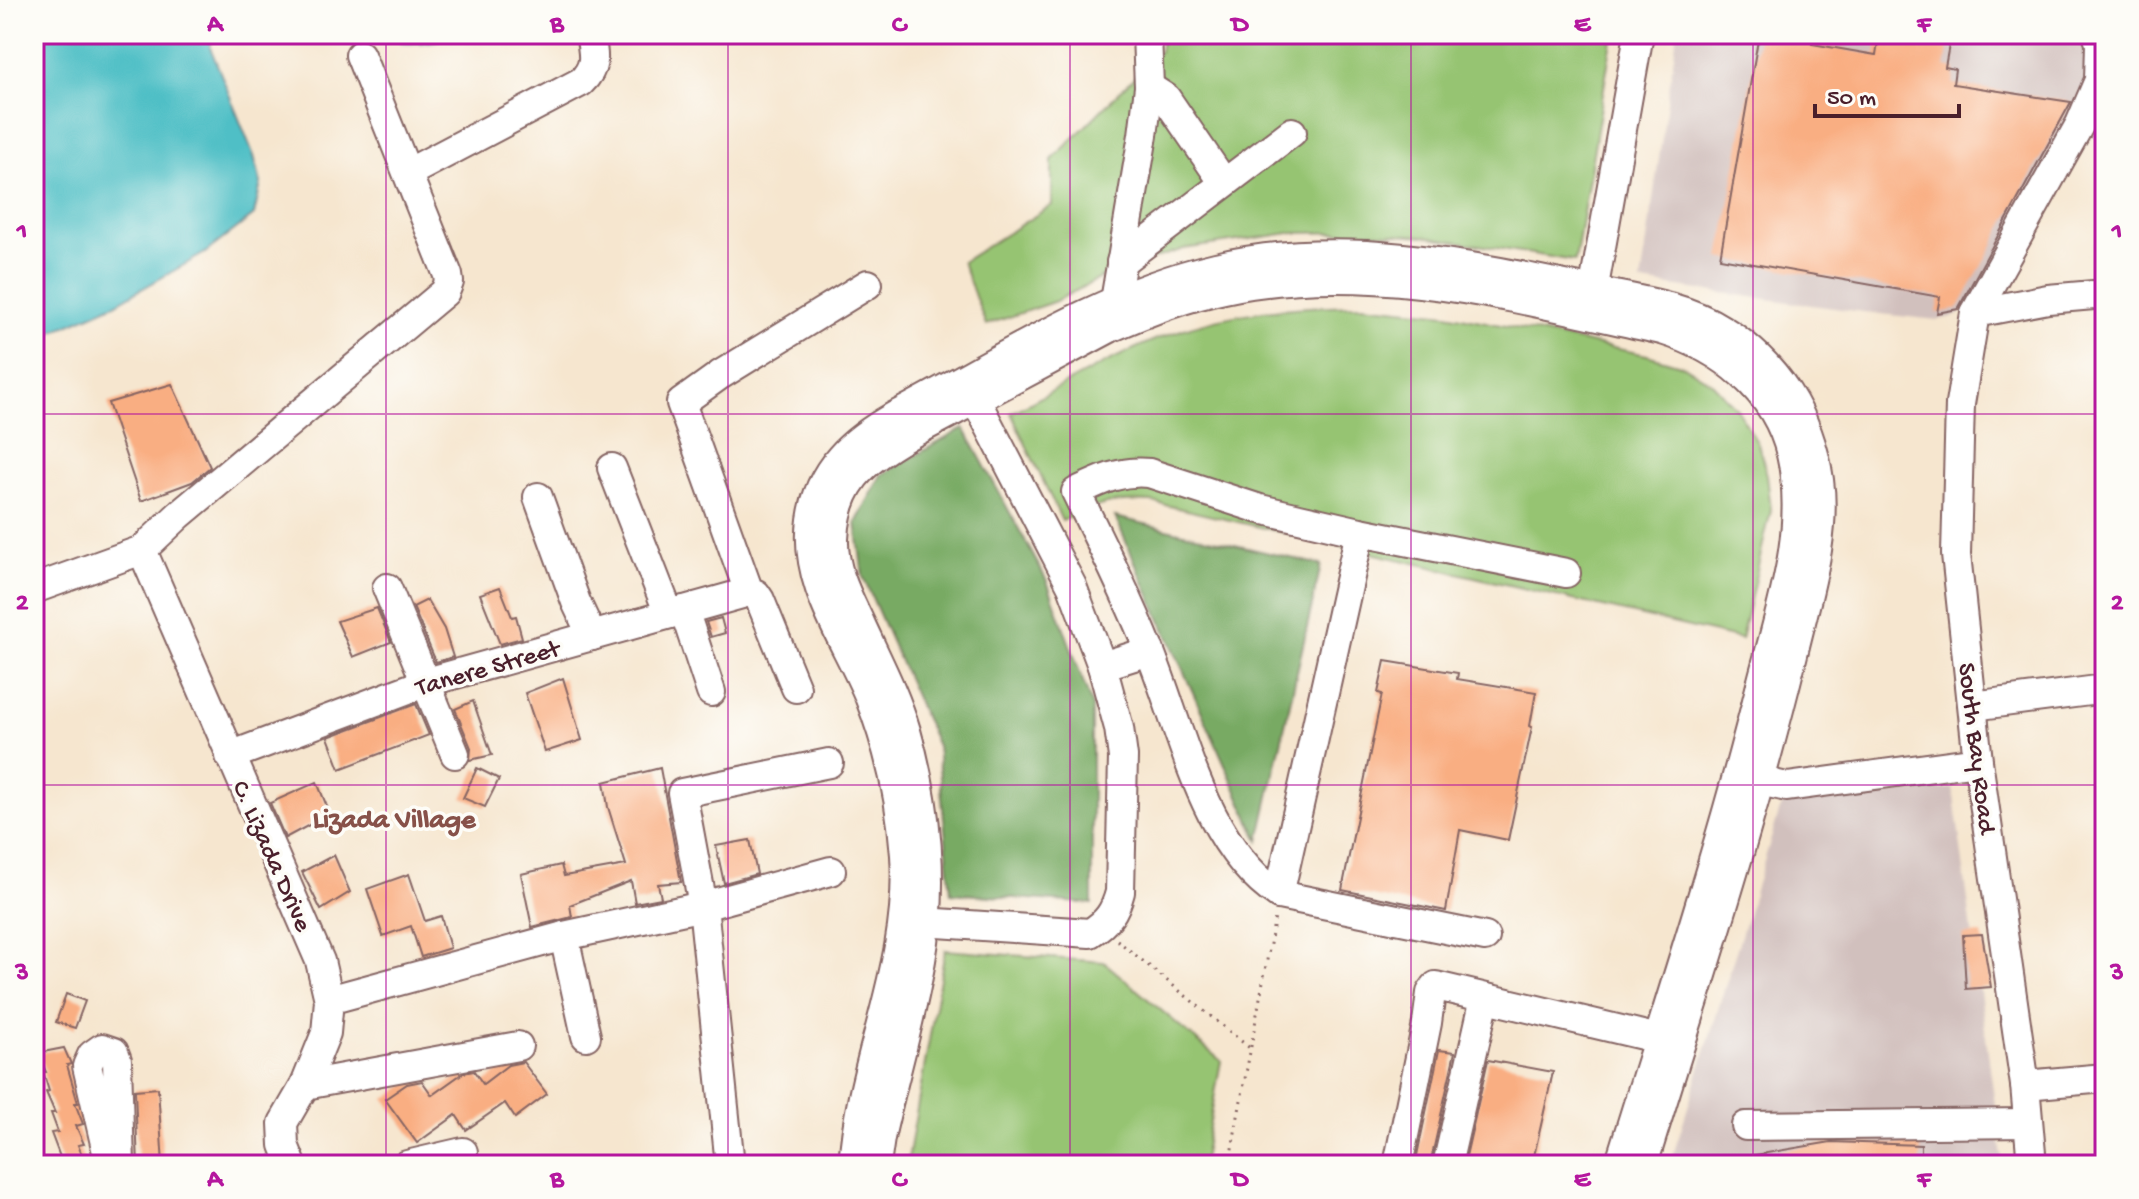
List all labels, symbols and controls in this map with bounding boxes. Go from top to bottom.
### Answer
text: A [206,11,224,42]
text: B [549,11,565,42]
text: C [892,11,909,42]
text: D [1230,11,1250,42]
text: E [1574,11,1592,42]
text: F [1916,11,1932,42]
scale bar [1815,68,1959,118]
text: 50 m [1827,85,1876,114]
text: 1 [16,218,27,249]
text: 1 [2111,218,2122,249]
text: 2 [16,589,29,620]
text: 2 [2111,589,2124,620]
street label: Tanere Street [411,634,566,706]
street label: South Bay Road [1949,661,2001,838]
street label: C. Lizada Drive [223,777,317,938]
district label: Lizada Village [313,805,477,838]
text: 3 [14,959,29,990]
text: 3 [2109,959,2124,990]
text: A [206,1166,224,1197]
text: B [549,1166,565,1197]
text: C [892,1166,909,1197]
text: D [1230,1166,1250,1197]
text: E [1574,1166,1592,1197]
text: F [1916,1166,1932,1197]

